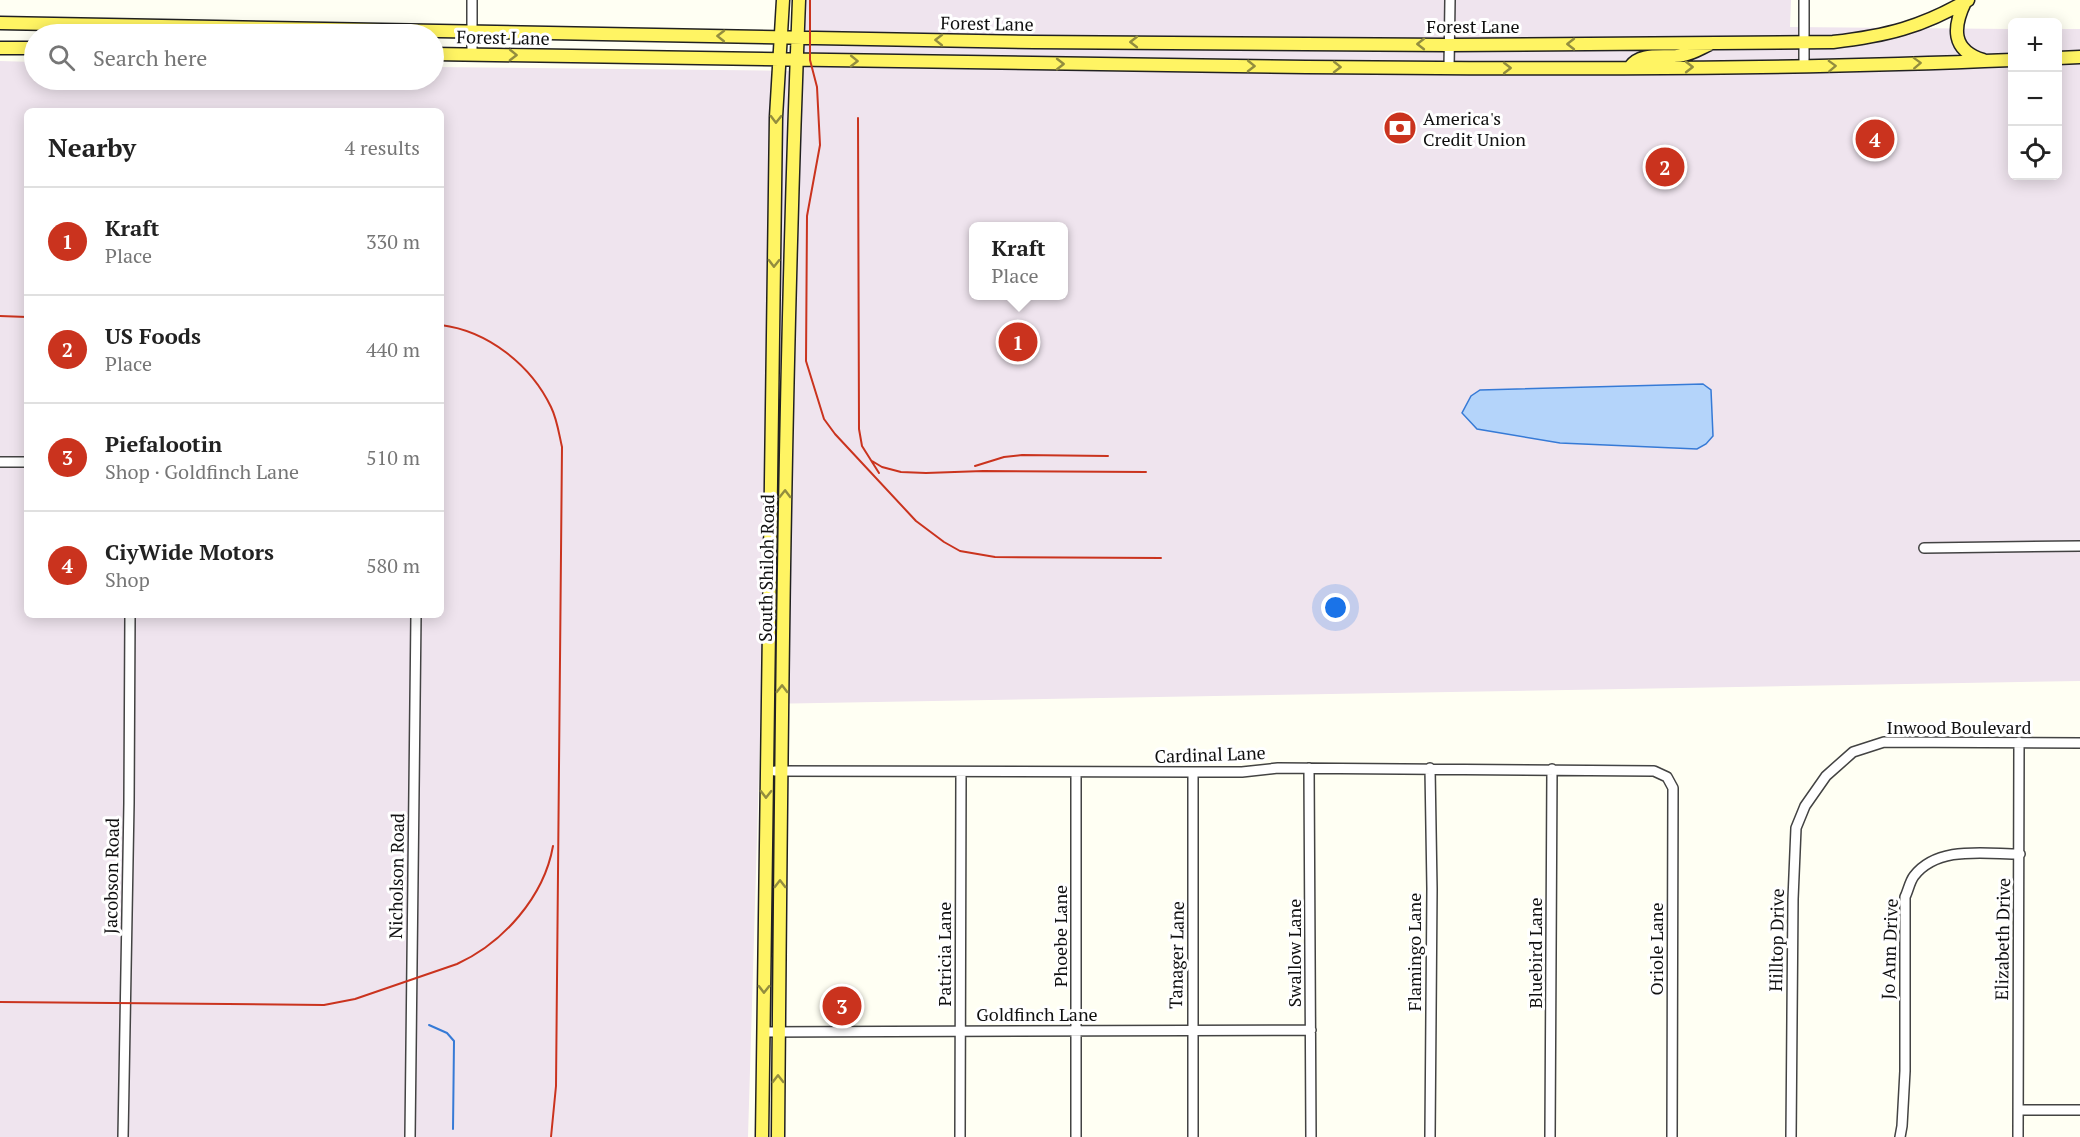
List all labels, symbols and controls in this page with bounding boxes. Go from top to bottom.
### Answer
street label: Forest Lane [940,10,1034,36]
street label: Forest Lane [1426,14,1520,38]
map controls [2008,18,2062,180]
button: + [2008,18,2062,72]
search box [24,24,444,90]
street label: Forest Lane [456,24,550,50]
one-way arrow [717,30,726,43]
one-way arrow [935,33,944,46]
one-way arrow [1130,36,1139,48]
one-way arrow [1417,38,1426,50]
one-way arrow [1567,38,1576,50]
icon: search [45,41,78,74]
text: Search here [93,43,207,72]
one-way arrow [508,49,517,61]
one-way arrow [849,55,858,67]
one-way arrow [1913,57,1922,70]
one-way arrow [1055,58,1064,70]
one-way arrow [1247,60,1256,72]
one-way arrow [1827,60,1836,73]
one-way arrow [1332,61,1341,73]
one-way arrow [1684,61,1693,73]
one-way arrow [1503,62,1512,74]
button: − [2008,72,2062,126]
place label: America's Credit Union [1423,106,1526,151]
bank icon: America's Credit Union [1382,110,1418,146]
one-way arrow [770,115,782,124]
pin: 4 [1856,116,1894,162]
button: locate [2008,126,2062,180]
text: Nearby [48,130,136,164]
text: 4 results [345,134,420,161]
pin: 2 [1646,144,1684,190]
text: Kraft [105,213,159,242]
popup [969,222,1068,300]
text: 1 [62,228,73,255]
text: 330 m [366,228,420,255]
text: Kraft [991,233,1046,262]
text: Place [105,242,152,269]
one-way arrow [768,258,780,267]
text: Place [991,262,1038,289]
pin: 1 [998,320,1038,364]
text: US Foods [105,321,201,350]
text: 2 [62,336,73,363]
text: 440 m [366,336,420,363]
text: Place [105,350,152,377]
text: Piefalootin [105,429,222,458]
text: 3 [62,444,73,471]
text: 510 m [366,444,420,471]
text: Shop · Goldfinch Lane [105,458,299,485]
one-way arrow [779,489,791,498]
street label: South Shiloh Road [753,494,779,642]
text: CiyWide Motors [105,537,274,566]
text: 4 [62,552,73,579]
text: 580 m [366,552,420,579]
text: Shop [105,566,150,593]
your location [1321,593,1350,622]
one-way arrow [775,684,788,693]
street label: Inwood Boulevard [1887,715,2031,739]
street label: Cardinal Lane [1154,740,1266,768]
one-way arrow [760,789,773,798]
street label: Nicholson Road [383,813,409,939]
street label: Jacobson Road [98,818,124,934]
street label: Elizabeth Drive [1989,877,2015,1001]
one-way arrow [774,879,786,888]
street label: Phoebe Lane [1048,885,1072,987]
street label: Hilltop Drive [1763,888,1789,992]
street label: Flamingo Lane [1402,893,1426,1011]
street label: Bluebird Lane [1523,897,1547,1009]
street label: Jo Ann Drive [1875,898,1903,1000]
street label: Swallow Lane [1282,899,1306,1007]
street label: Tanager Lane [1163,901,1189,1009]
street label: Patricia Lane [932,902,956,1006]
street label: Oriole Lane [1644,902,1668,996]
one-way arrow [757,984,770,993]
pin: 3 [822,984,862,1028]
street label: Goldfinch Lane [976,1002,1098,1026]
one-way arrow [772,1074,784,1083]

